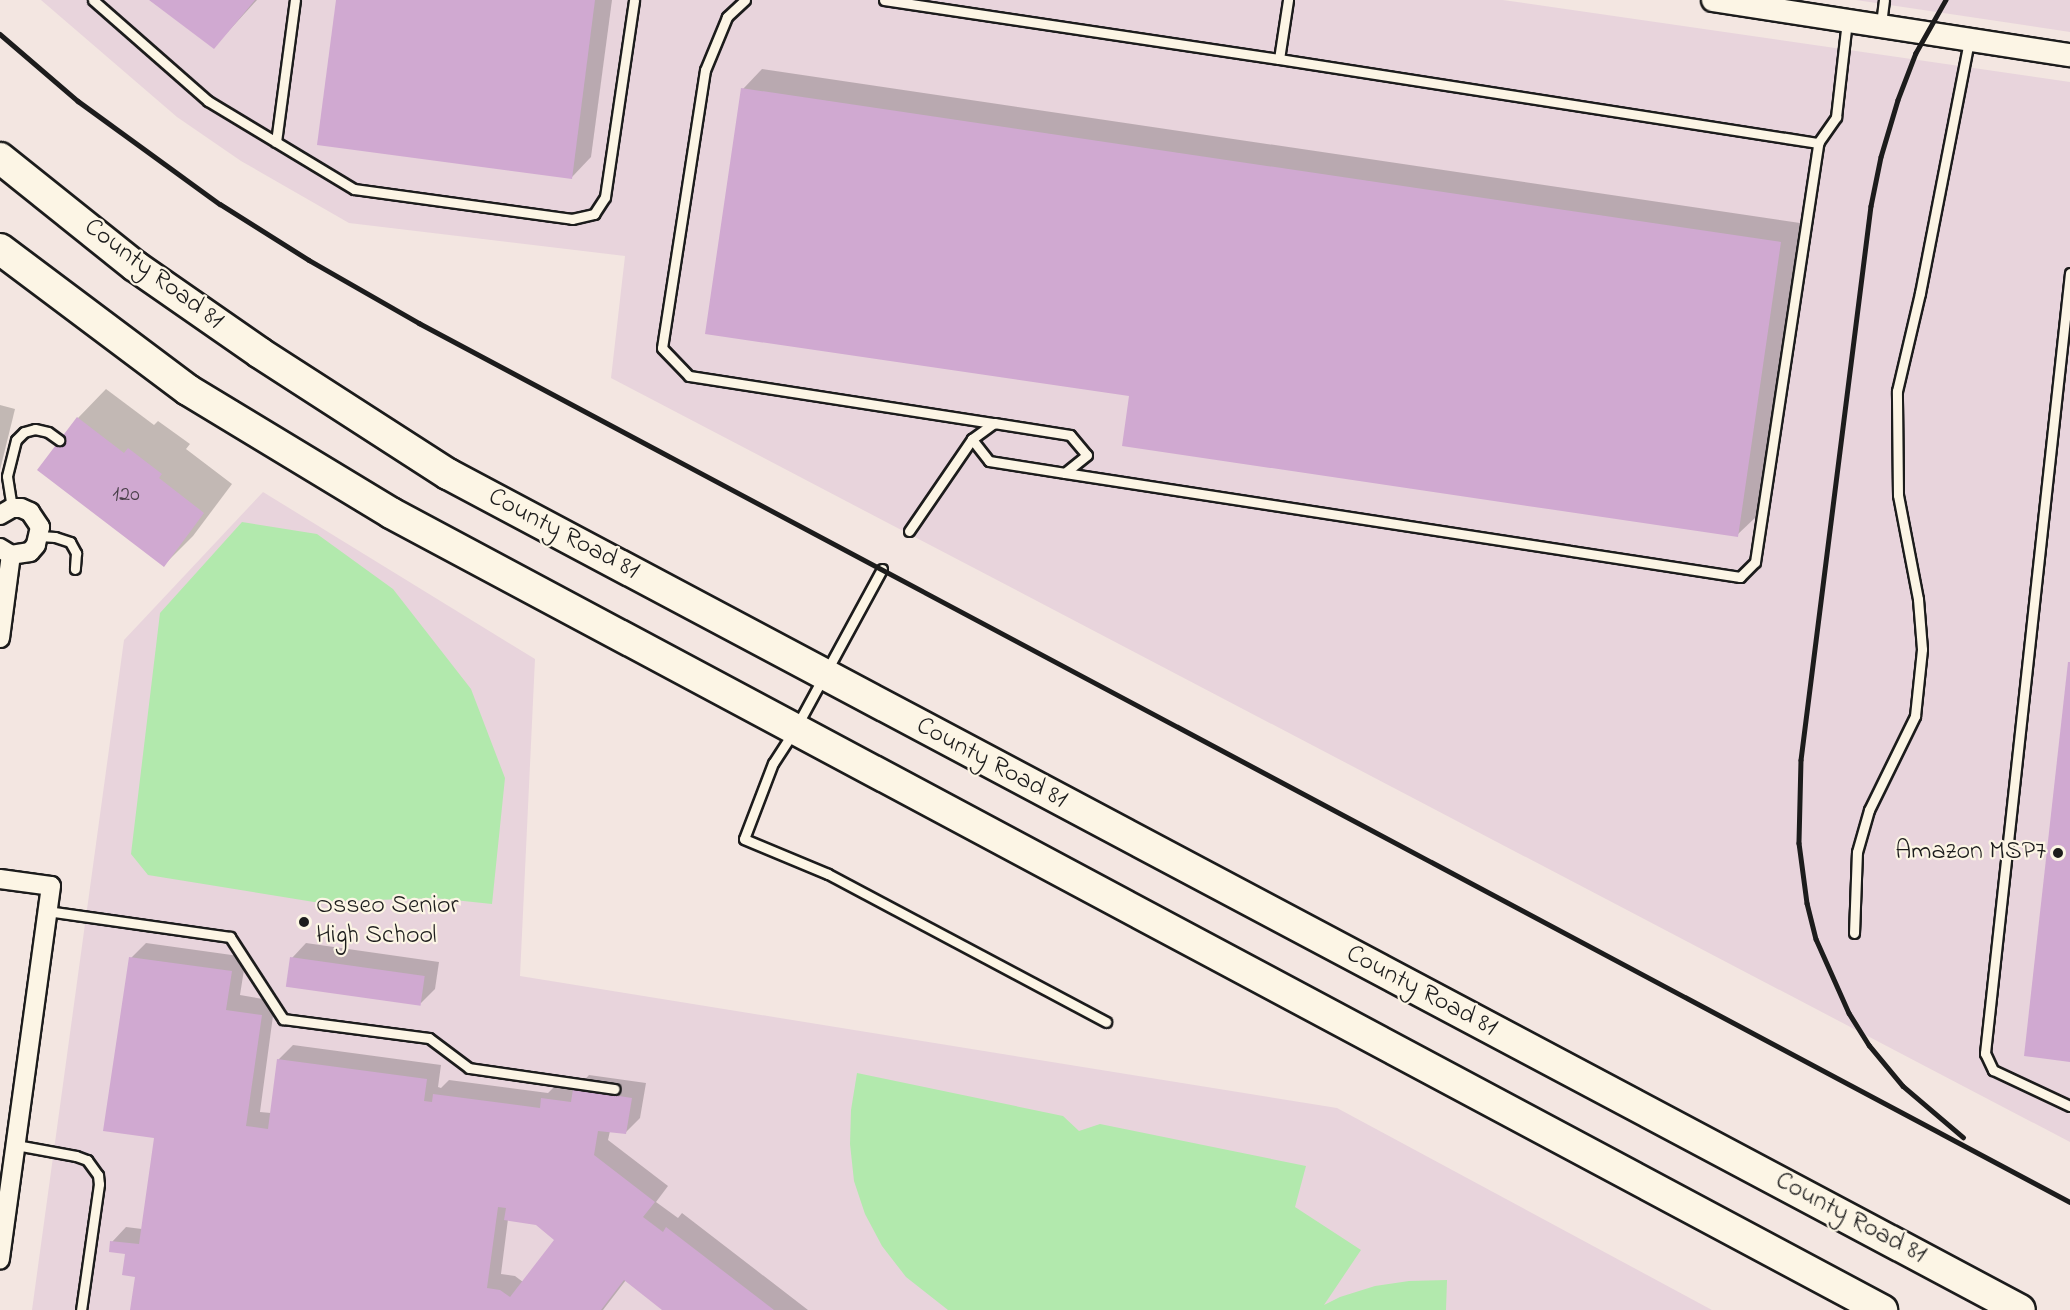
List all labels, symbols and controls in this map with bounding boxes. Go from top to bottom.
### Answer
street label: County Road 81 [77,213,229,337]
street label: County Road 81 [482,482,644,588]
house number: 120 [112,483,140,509]
street label: County Road 81 [910,711,1072,817]
place label: Amazon MSP7 [1895,837,2046,869]
marker: Amazon MSP7 [2051,846,2065,860]
place label: Osseo Senior High School [316,891,459,952]
marker: Osseo Senior High School [297,915,311,929]
street label: County Road 81 [1340,939,1502,1045]
street label: County Road 81 [1769,1166,1931,1272]

